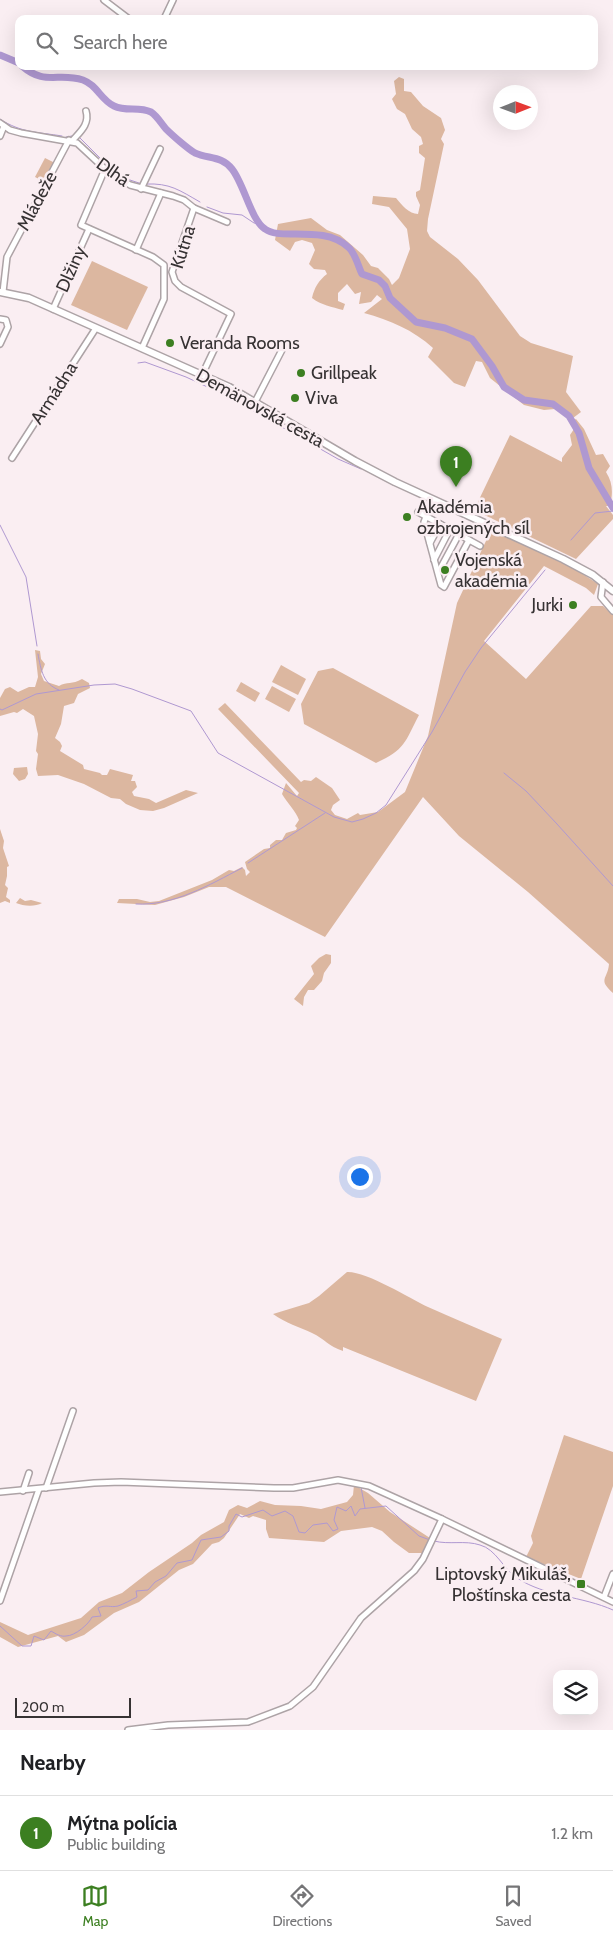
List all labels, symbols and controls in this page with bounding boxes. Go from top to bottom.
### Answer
search box [15,15,598,70]
icon: search [33,29,61,57]
text: Search here [73,31,167,54]
north arrow [493,85,538,130]
street label: Dlhá [92,153,134,191]
street label: Mládeže [12,168,62,234]
street label: Kútna [166,222,200,271]
street label: Dlžiny [51,242,91,296]
place label: Veranda Rooms [180,332,300,354]
marker: Veranda Rooms [164,337,176,349]
street label: Armádna [26,357,82,428]
place label: Grillpeak [311,362,378,384]
street label: Demänovská cesta [192,364,328,452]
marker: Grillpeak [295,367,307,379]
place label: Viva [305,387,338,409]
marker: Viva [289,392,301,404]
pin: 1 [440,446,472,487]
place label: Akadémia ozbrojených síl [417,496,531,539]
marker: Akadémia ozbrojených síl [401,511,413,523]
place label: Vojenská akadémia [455,549,528,592]
marker: Vojenská akadémia [439,564,451,576]
place label: Jurki [531,594,563,616]
marker: Jurki [567,599,579,611]
your location [347,1164,373,1190]
place label: Liptovský Mikuláš, Ploštínska cesta [435,1563,571,1606]
marker: Liptovský Mikuláš, Ploštínska cesta [575,1578,587,1590]
map controls [553,1670,598,1715]
button: layers [553,1670,598,1715]
scale bar [15,1695,131,1718]
text: 200 m [22,1698,64,1716]
text: Nearby [20,1750,86,1775]
text: Mýtna polícia [67,1812,177,1835]
text: 1 [33,1824,39,1843]
text: 1.2 km [551,1824,593,1843]
text: Public building [67,1835,165,1854]
tab: Map [81,1882,109,1930]
tab: Directions [272,1882,332,1930]
tab: Saved [495,1882,532,1930]

